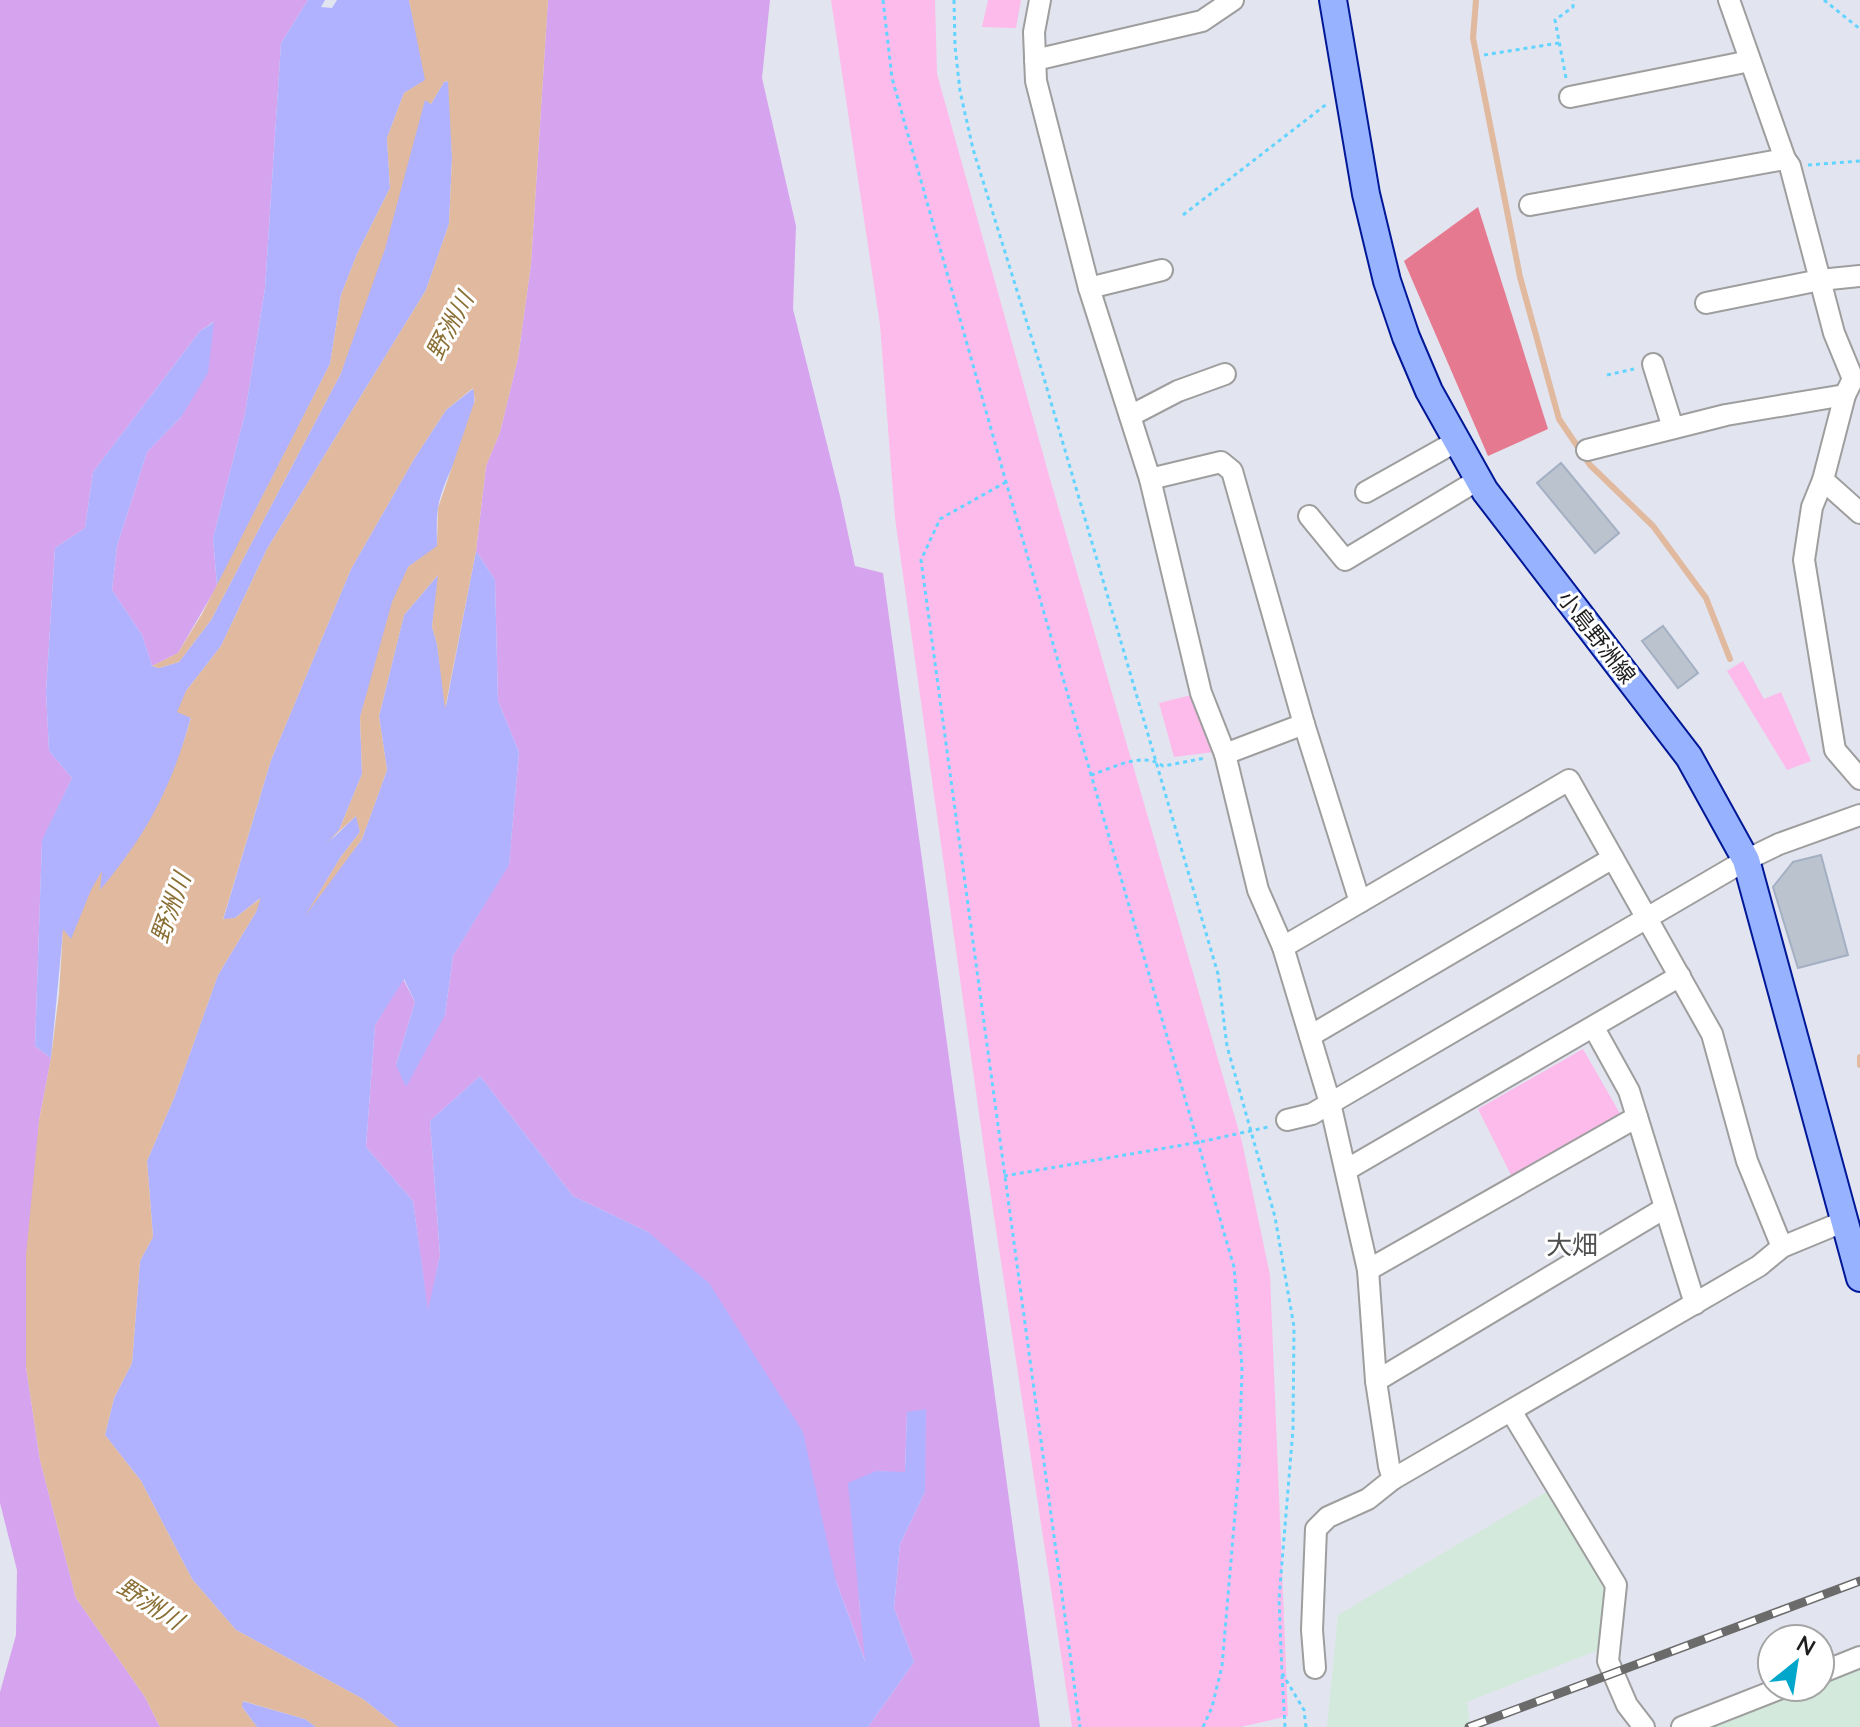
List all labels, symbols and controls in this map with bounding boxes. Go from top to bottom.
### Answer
water label: 野洲川 [419,284,480,364]
street label: 小島野洲線 [1553,585,1642,688]
water label: 野洲川 [144,866,197,946]
district label: 大畑 [1546,1228,1598,1260]
water label: 野洲川 [113,1571,191,1636]
north arrow [1756,1623,1836,1703]
text: N [1792,1629,1820,1661]

